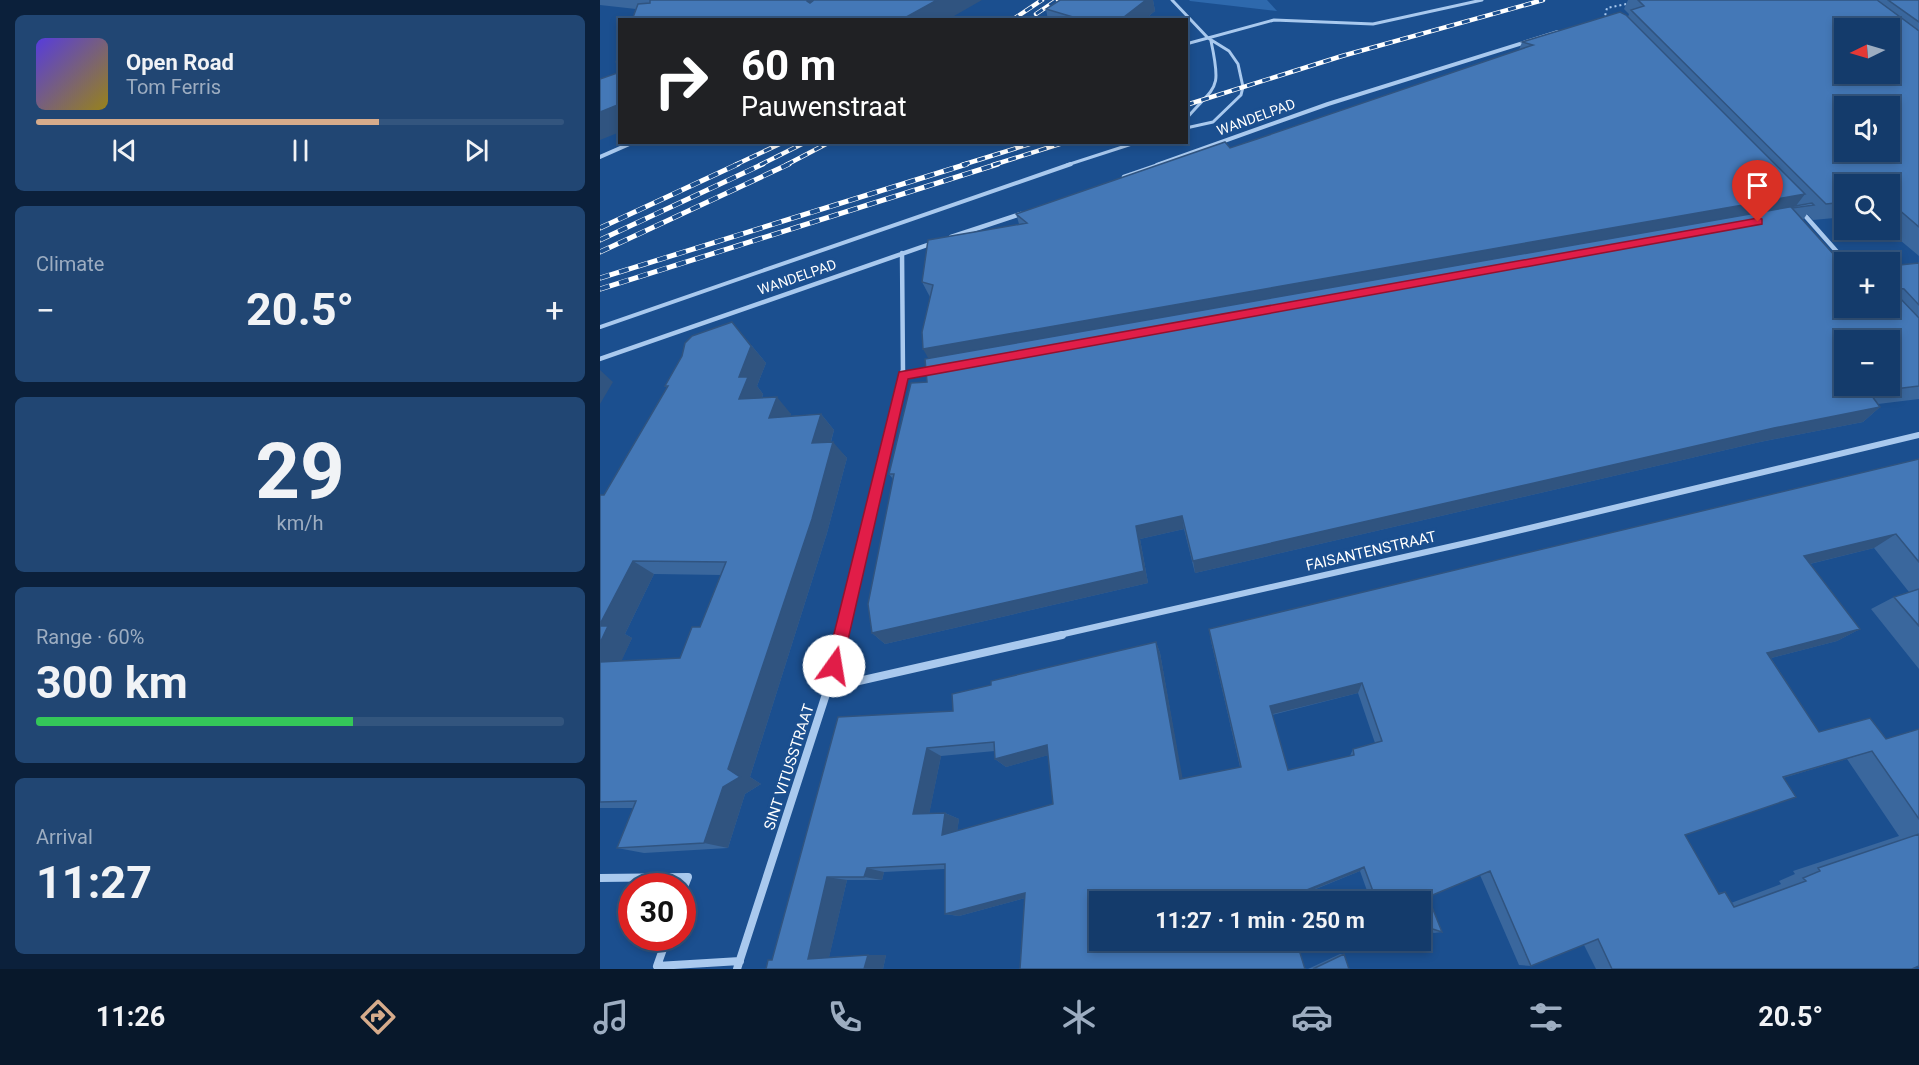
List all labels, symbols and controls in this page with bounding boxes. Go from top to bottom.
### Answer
north arrow [1834,18,1900,84]
map controls [1834,18,1900,396]
text: 60 m [741,41,836,90]
icon: right [642,42,720,120]
text: Open Road [126,50,234,75]
text: Tom Ferris [126,75,221,99]
text: Pauwenstraat [741,91,907,123]
street label: WANDELPAD [1215,95,1297,139]
button: sound [1834,96,1900,162]
icon: previous [108,134,141,167]
icon: pause [284,134,317,167]
icon: next [460,134,493,167]
pin [1732,160,1783,222]
icon: arrive [1741,169,1774,202]
button: search [1834,174,1900,240]
text: Climate [36,252,104,276]
button: + [1834,252,1900,318]
street label: WANDELPAD [756,256,838,298]
text: 20.5° [246,283,354,336]
text: − [36,291,55,330]
text: + [545,291,564,330]
button: − [1834,330,1900,396]
text: 29 [255,426,345,517]
text: km/h [277,511,323,535]
street label: FAISANTENSTRAAT [1304,527,1438,575]
text: Range · 60% [36,625,144,649]
position arrow [802,634,866,698]
text: 300 km [36,656,188,709]
street label: SINT VITUSSTRAAT [760,702,818,832]
text: Arrival [36,825,93,849]
text: 11:27 [36,856,152,909]
speed limit sign: 30 [618,873,696,951]
text: 11:27 · 1 min · 250 m [1155,908,1365,933]
icon: directions [357,996,399,1038]
icon: music [590,996,632,1038]
icon: phone [824,996,866,1038]
icon: climate [1058,996,1100,1038]
icon: car [1291,996,1333,1038]
icon: filters [1525,996,1567,1038]
text: 11:26 [96,1001,165,1033]
text: 20.5° [1758,1001,1823,1033]

